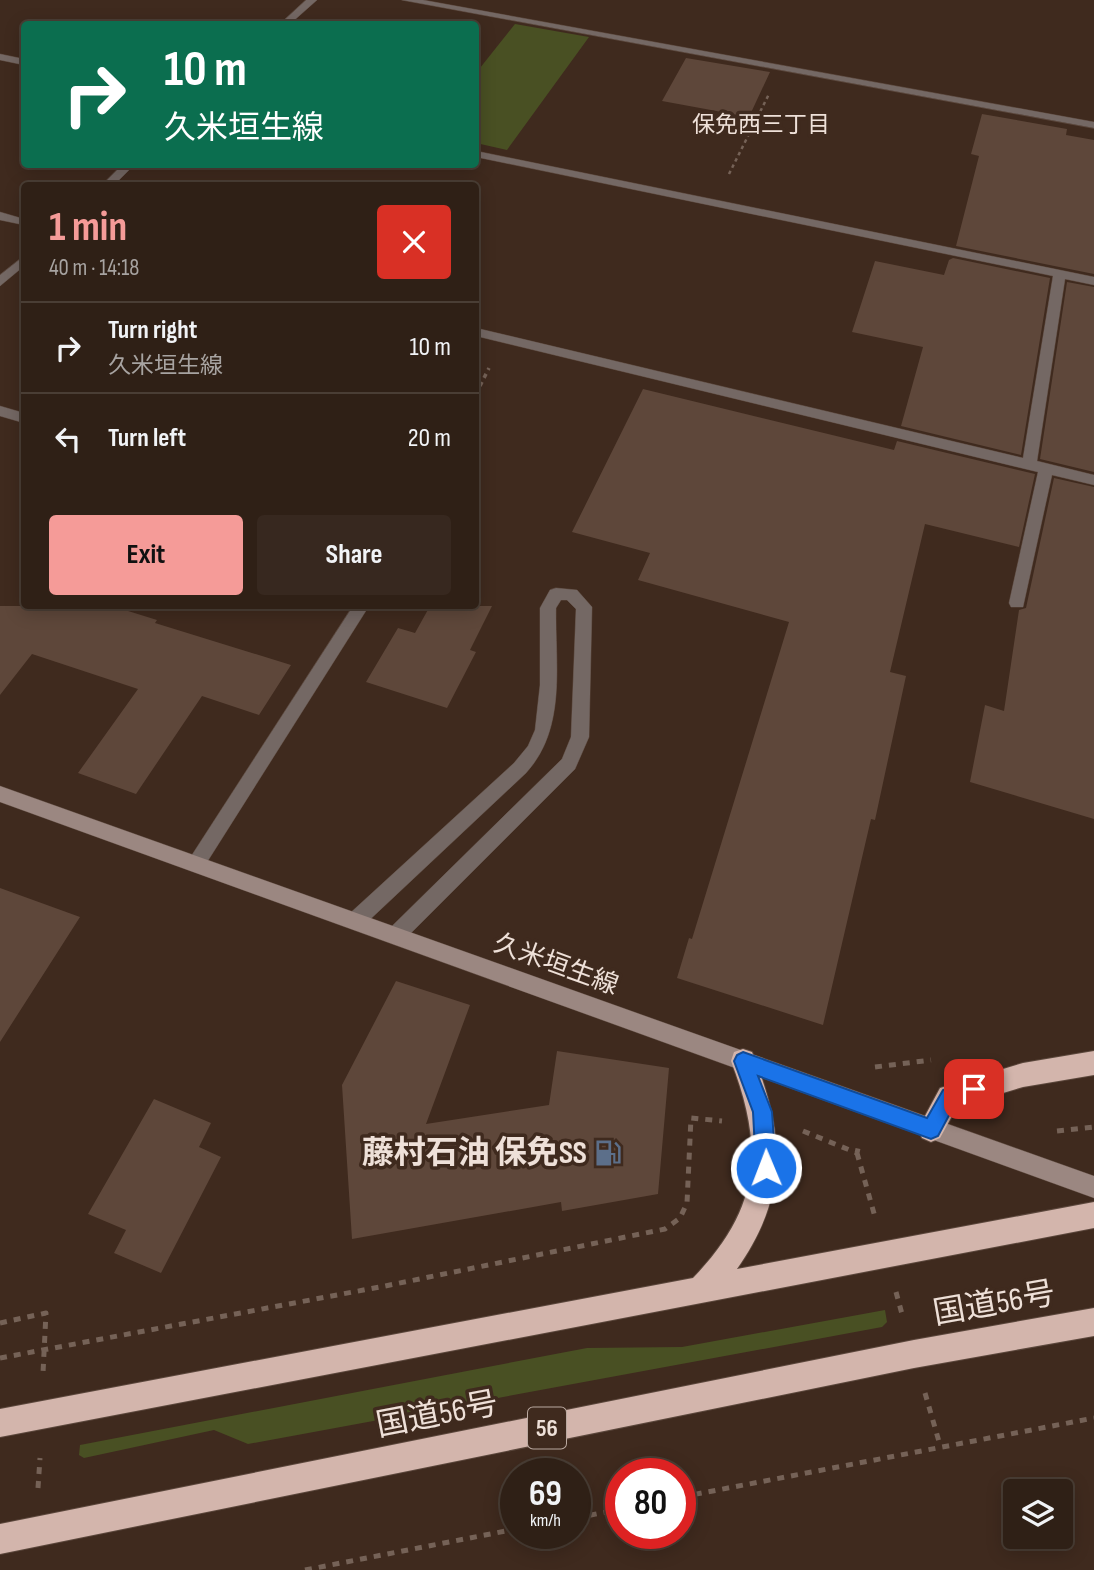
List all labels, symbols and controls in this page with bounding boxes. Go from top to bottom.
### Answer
text: 10 m [164,41,247,100]
icon: right [49,49,140,140]
text: 久米垣生線 [164,109,324,148]
district label: 保免西三丁目 [692,111,830,139]
text: 1 min [49,202,127,253]
button: close [377,205,451,279]
text: 40 m · 14:18 [49,254,139,282]
text: Turn right [108,315,197,346]
icon: right [49,329,87,367]
text: 10 m [409,332,451,363]
text: 久米垣生線 [108,352,223,380]
icon: left [49,420,87,458]
text: Turn left [108,423,186,454]
text: 20 m [408,423,451,454]
button: Exit [49,515,243,595]
button: Share [257,515,451,595]
street label: 久米垣生線 [490,928,622,1002]
pin [944,1059,1004,1119]
icon: arrive [955,1070,993,1108]
position arrow [729,1131,803,1205]
place label: 藤村石油 保免SS [362,1134,587,1173]
fuel station icon: 藤村石油 保免SS [593,1138,623,1168]
street label: 国道56号 [930,1274,1058,1334]
street label: 国道56号 [373,1384,501,1446]
road number: 56 [528,1408,566,1448]
speed limit sign: 80 [605,1458,696,1549]
text: 69 [529,1473,562,1516]
map controls [1003,1479,1073,1549]
button: layers [1003,1479,1073,1549]
text: km/h [530,1510,561,1531]

